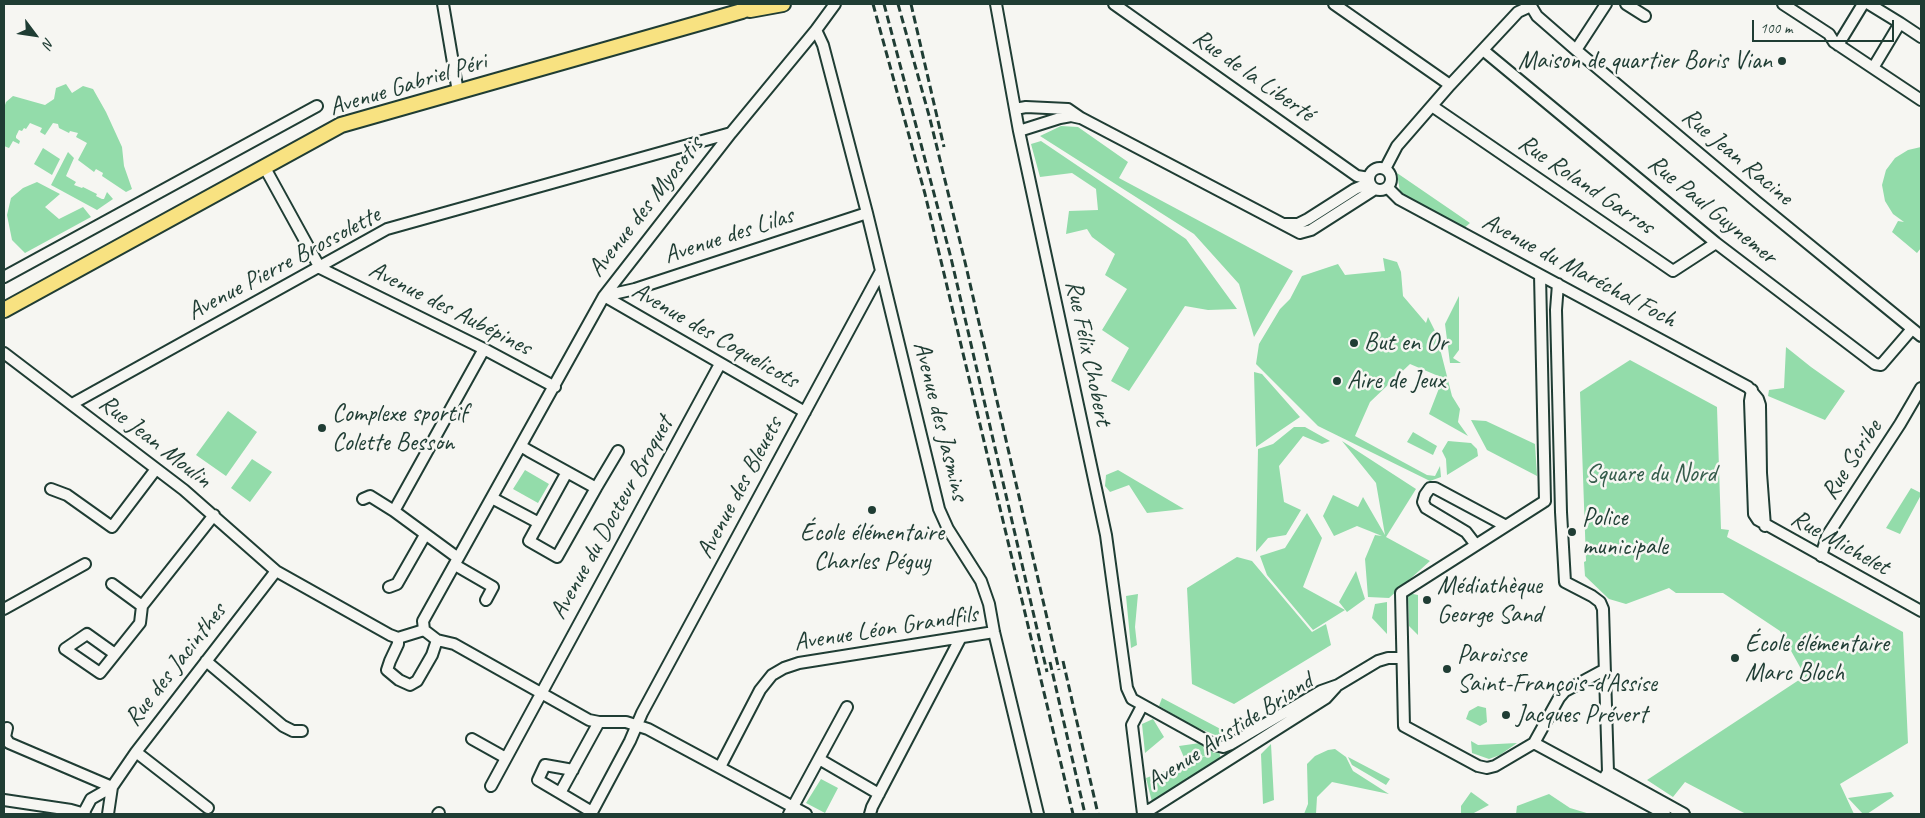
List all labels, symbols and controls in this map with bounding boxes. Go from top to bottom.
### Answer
north arrow [10,10,60,60]
scale bar [1755,10,1898,42]
text: 100 m [1760,19,1792,38]
street label: Rue de la Liberté [1187,23,1319,129]
text: N [39,35,58,51]
place label: Maison de quartier Boris Vian [1518,46,1772,76]
street label: Avenue Gabriel Péri [326,47,490,123]
marker: Maison de quartier Boris Vian [1776,55,1788,67]
street label: Rue Jean Racine [1675,102,1799,212]
street label: Rue Roland Garros [1512,128,1660,242]
street label: Avenue des Myosotis [582,131,710,283]
street label: Rue Paul Guynemer [1641,149,1783,271]
street label: Avenue Pierre Brossolette [182,201,386,327]
street label: Avenue des Lilas [660,201,798,271]
street label: Avenue du Maréchal Foch [1477,207,1681,335]
street label: Avenue des Aubépines [364,255,536,363]
street label: Avenue des Coquelicots [626,276,804,396]
street label: Rue Félix Chobert [1058,278,1118,428]
place label: But en Or [1364,328,1447,358]
marker: But en Or [1348,337,1360,349]
street label: Avenue des Jasmins [906,338,974,504]
place label: Aire de Jeux [1347,366,1445,396]
marker: Aire de Jeux [1331,375,1343,387]
street label: Rue Jean Moulin [93,389,217,495]
place label: Complexe sportif Colette Besson [332,399,467,458]
street label: Avenue du Docteur Broquet [544,411,680,625]
street label: Avenue des Bleuets [690,412,790,564]
street label: Rue Scribe [1815,414,1889,506]
marker: Complexe sportif Colette Besson [316,422,328,434]
park label: Square du Nord [1586,459,1716,489]
place label: Police municipale [1582,503,1668,562]
marker: École élémentaire Charles Péguy [866,504,878,516]
street label: Rue Michelet [1785,504,1895,582]
place label: École élémentaire Charles Péguy [800,518,944,577]
marker: Police municipale [1566,526,1578,538]
place label: Médiathèque George Sand [1437,571,1542,630]
marker: Médiathèque George Sand [1421,594,1433,606]
street label: Rue des Jacinthes [119,597,233,733]
street label: Avenue Léon Grandfils [792,600,980,658]
place label: École élémentaire Marc Bloch [1745,629,1889,688]
place label: Paroisse Saint-François-d'Assise [1457,640,1657,699]
marker: École élémentaire Marc Bloch [1729,652,1741,664]
marker: Paroisse Saint-François-d'Assise [1441,663,1453,675]
street label: Avenue Aristide Briand [1141,667,1319,797]
place label: Jacques Prévert [1516,700,1647,730]
marker: Jacques Prévert [1500,709,1512,721]

